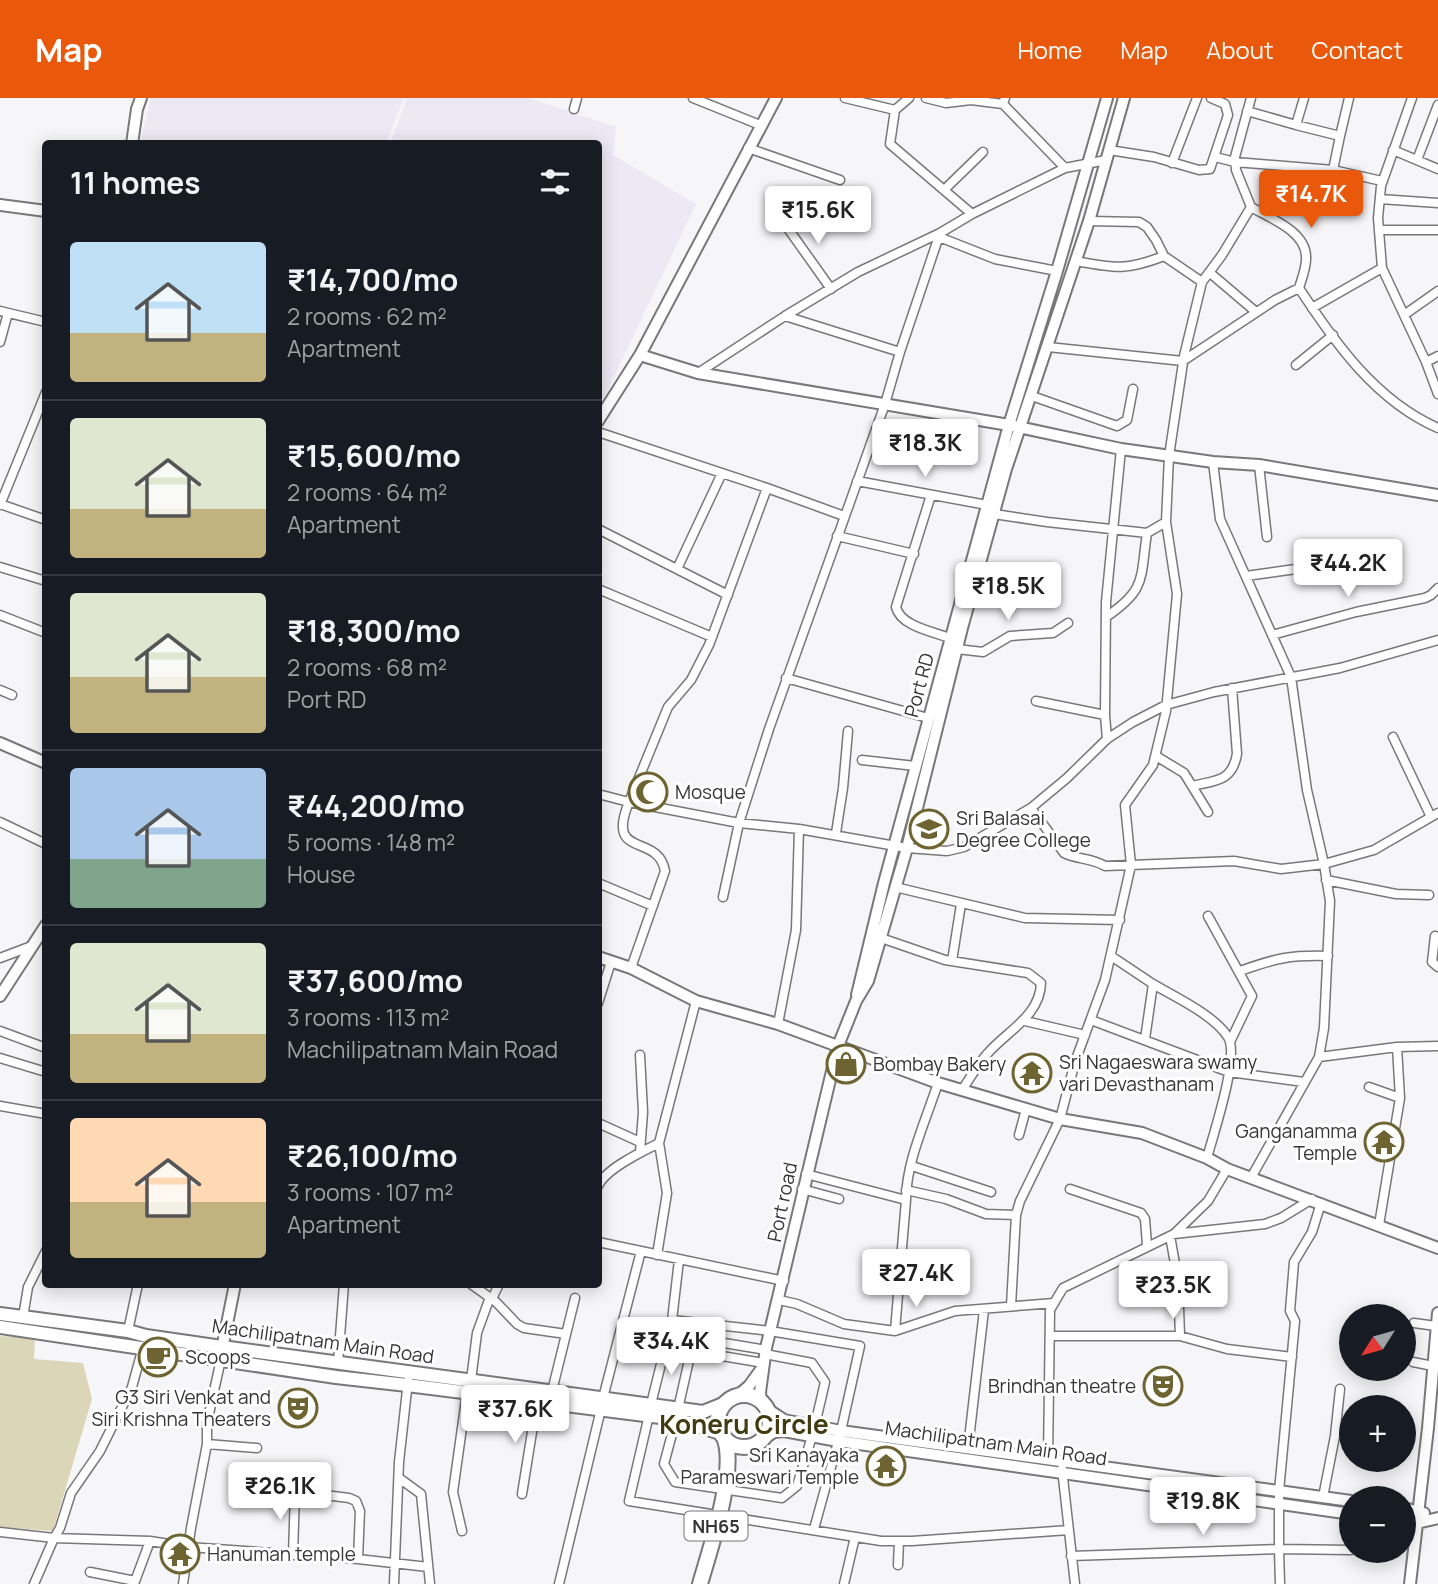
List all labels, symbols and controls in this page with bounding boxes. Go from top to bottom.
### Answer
text: Map [35,27,103,72]
text: Home [1017,33,1082,66]
text: Map [1120,33,1168,66]
text: About [1206,33,1274,66]
text: Contact [1312,33,1403,66]
text: 11 homes [70,162,201,203]
icon: filters [536,163,574,201]
pin: ₹14.7K [1254,170,1368,230]
text: ₹14.7K [1275,177,1347,209]
pin: ₹15.6K [761,186,875,246]
text: ₹15.6K [781,193,855,225]
text: ₹14,700/mo [287,259,458,300]
icon: home [126,270,210,354]
text: 2 rooms · 62 m² [287,300,447,332]
text: Apartment [287,332,401,364]
pin: ₹18.3K [868,420,982,479]
text: ₹18.3K [888,426,962,458]
text: ₹15,600/mo [287,435,461,476]
icon: home [126,446,210,530]
text: 2 rooms · 64 m² [287,476,447,508]
text: Apartment [287,508,401,540]
pin: ₹44.2K [1291,540,1405,599]
text: ₹44.2K [1309,546,1387,578]
pin: ₹18.5K [951,562,1065,622]
text: ₹18.5K [971,569,1045,601]
text: ₹18,300/mo [287,610,460,651]
icon: home [126,621,210,705]
street label: Port RD [898,650,940,720]
text: 2 rooms · 68 m² [287,651,447,683]
text: Port RD [287,683,366,715]
mosque icon: Mosque [627,771,669,813]
place label: Mosque [675,779,746,805]
text: ₹44,200/mo [287,785,465,826]
icon: home [126,796,210,880]
place label: Sri Balasai Degree College [956,805,1091,853]
school or university icon: Sri Balasai Degree College [908,808,950,850]
text: 5 rooms · 148 m² [287,826,455,858]
text: House [287,858,356,890]
text: ₹37,600/mo [287,960,463,1001]
icon: home [126,971,210,1055]
text: 3 rooms · 113 m² [287,1001,450,1033]
text: Machilipatnam Main Road [287,1033,558,1065]
shop icon: Bombay Bakery [825,1043,867,1085]
place label: Sri Nagaeswara swamy vari Devasthanam [1059,1049,1257,1097]
place label: Bombay Bakery [873,1051,1006,1077]
temple icon: Sri Nagaeswara swamy vari Devasthanam [1011,1052,1053,1094]
place label: Ganganamma Temple [1235,1118,1357,1166]
temple icon: Ganganamma Temple [1363,1121,1405,1163]
text: ₹26,100/mo [287,1135,458,1176]
icon: home [126,1146,210,1230]
street label: Port road [761,1160,803,1244]
text: 3 rooms · 107 m² [287,1176,453,1208]
text: Apartment [287,1208,401,1240]
pin: ₹27.4K [859,1250,973,1309]
text: ₹27.4K [878,1256,954,1288]
pin: ₹23.5K [1116,1262,1230,1321]
text: ₹23.5K [1135,1268,1211,1300]
north arrow [1339,1304,1416,1381]
map controls [1339,1304,1416,1563]
street label: Machilipatnam Main Road [210,1313,436,1369]
pin: ₹34.4K [614,1318,728,1377]
text: ₹34.4K [633,1324,709,1356]
cafe icon: Scoops [137,1336,179,1378]
place label: Scoops [185,1344,251,1370]
theatre icon: Brindhan theatre [1142,1365,1184,1407]
place label: Brindhan theatre [988,1373,1136,1399]
place label: G3 Siri Venkat and Siri Krishna Theaters [91,1384,271,1432]
pin: ₹37.6K [458,1386,572,1445]
theatre icon: G3 Siri Venkat and Siri Krishna Theaters [277,1387,319,1429]
text: ₹37.6K [477,1392,553,1424]
button: + [1339,1395,1416,1472]
district label: Koneru Circle [659,1406,829,1442]
street label: Machilipatnam Main Road [883,1415,1109,1471]
place label: Sri Kanayaka Parameswari Temple [680,1442,859,1490]
temple icon: Sri Kanayaka Parameswari Temple [865,1445,907,1487]
pin: ₹26.1K [223,1462,337,1522]
text: ₹26.1K [244,1469,316,1501]
pin: ₹19.8K [1146,1478,1260,1537]
text: ₹19.8K [1166,1484,1240,1516]
button: − [1339,1486,1416,1563]
road number: NH65 [684,1512,748,1540]
temple icon: Hanuman temple [159,1533,201,1575]
place label: Hanuman temple [207,1541,356,1567]

